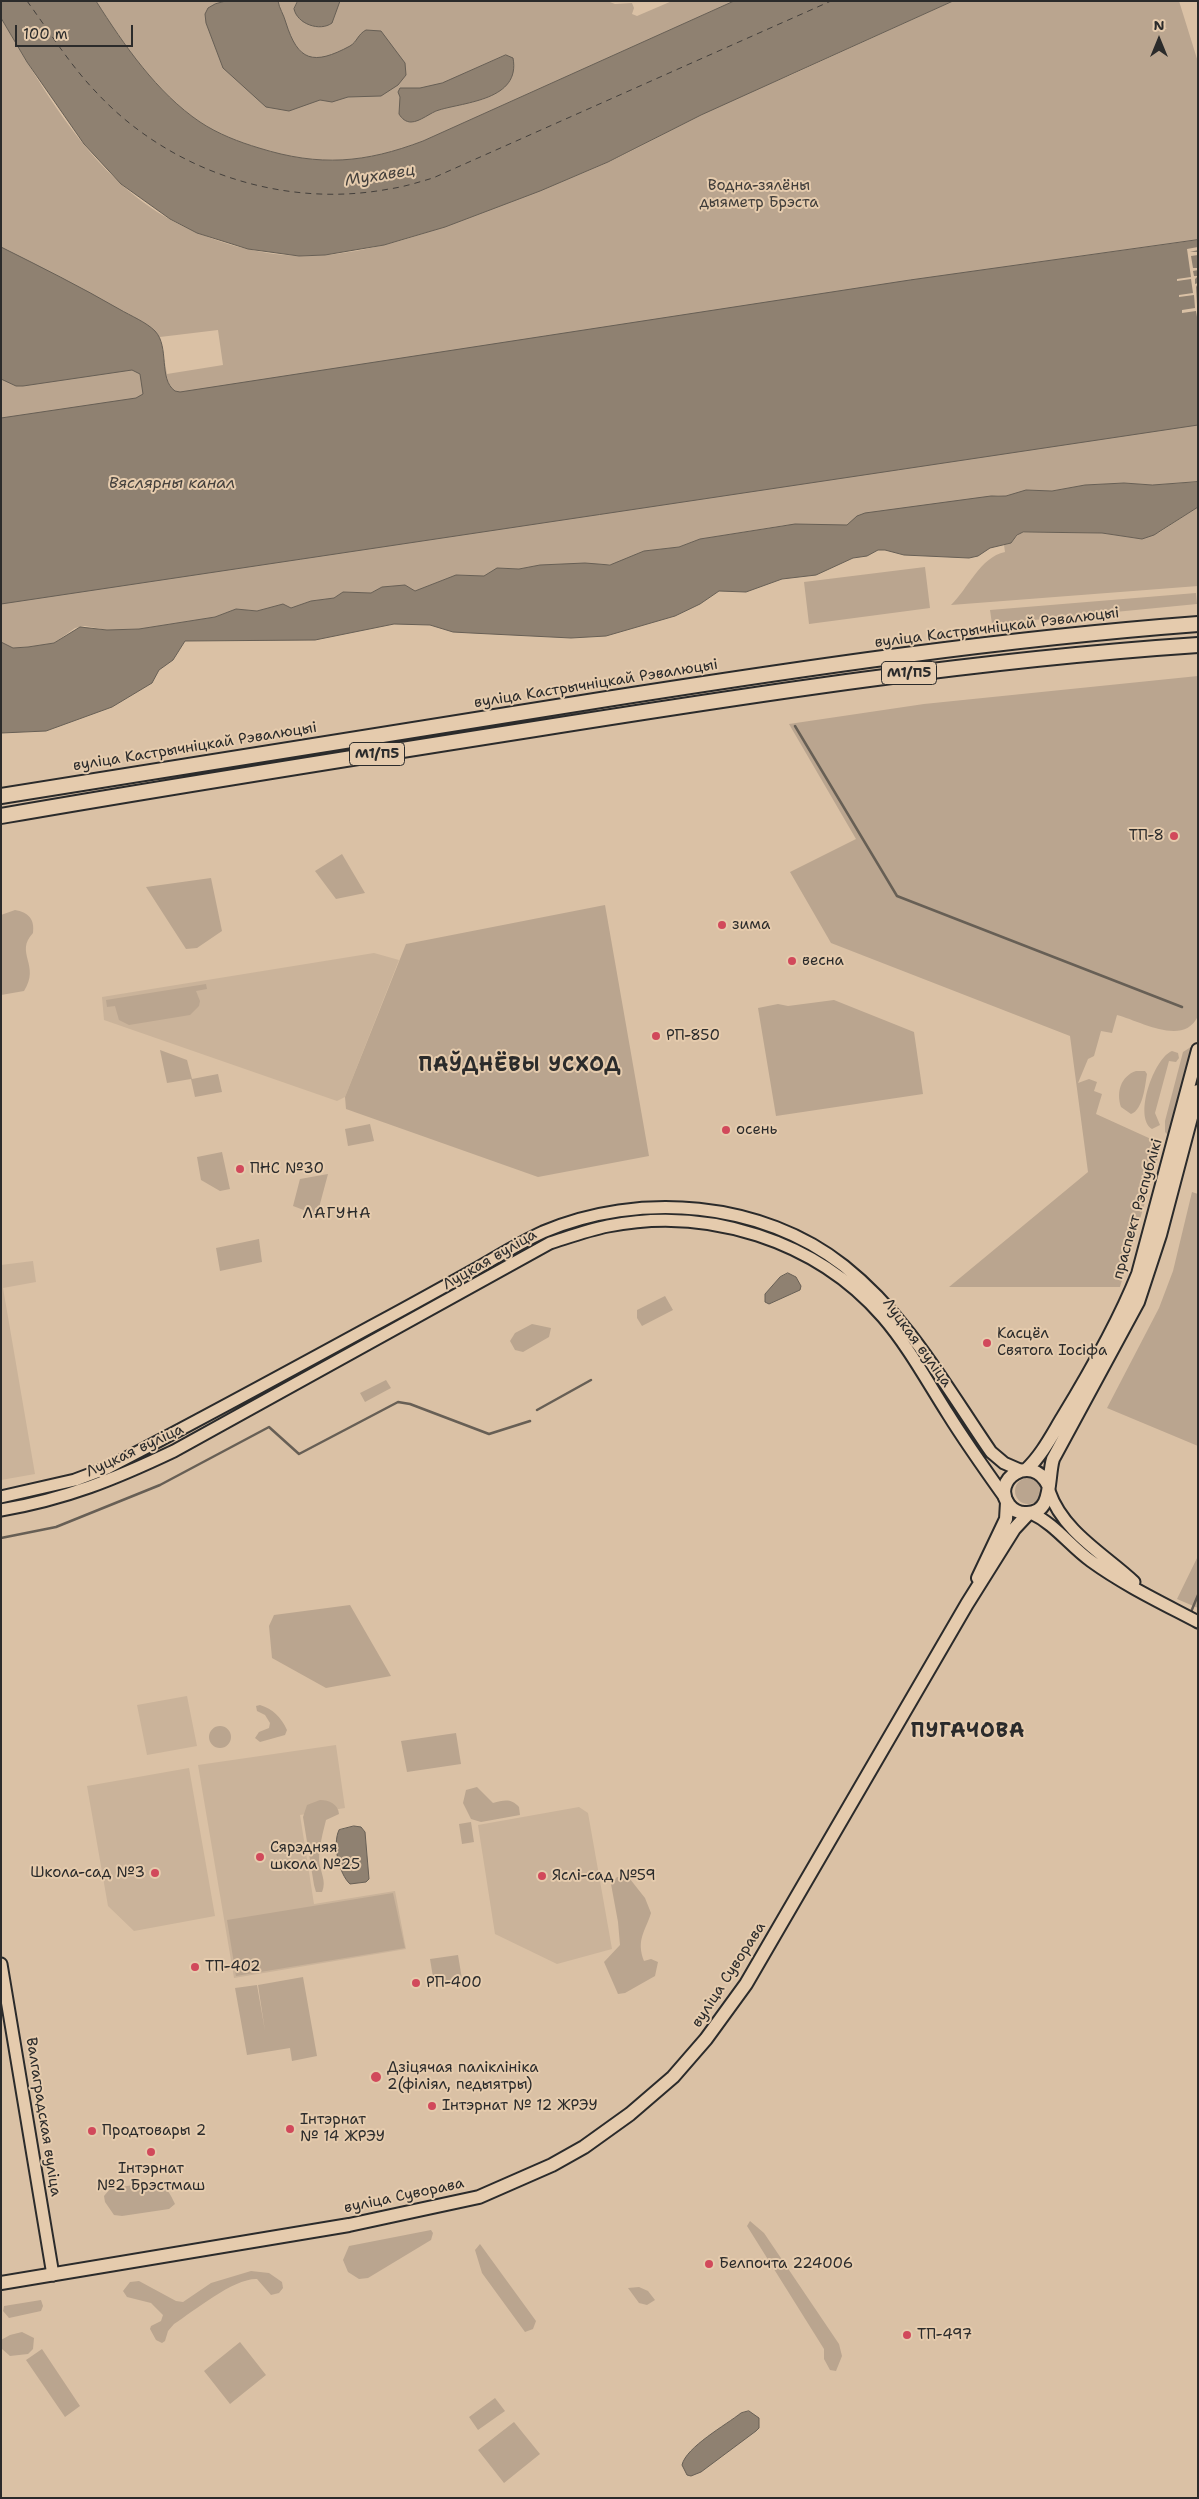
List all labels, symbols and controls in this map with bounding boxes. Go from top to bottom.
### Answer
scale bar [18,15,135,47]
north arrow [1134,15,1184,65]
text: N [1153,16,1165,34]
text: 100 m [23,24,68,44]
water label: Мухавец [344,161,416,191]
park label: Водна-зялёны дыяметр Брэста [700,177,818,212]
water label: Вяслярны канал [109,474,235,494]
street label: вуліца Кастрычніцкай Рэвалюцыі [874,604,1120,652]
street label: вуліца Кастрычніцкай Рэвалюцыі [473,656,719,712]
road number: М1/П5 [882,661,936,684]
street label: вуліца Кастрычніцкай Рэвалюцыі [72,719,318,775]
road number: М1/П5 [350,742,404,766]
place label: ТП-8 [1129,827,1164,845]
marker: ТП-8 [1168,830,1180,842]
place label: зима [732,916,770,934]
marker: зима [716,919,728,931]
place label: весна [802,952,844,970]
marker: весна [786,955,798,967]
place label: РП-850 [666,1027,720,1045]
marker: РП-850 [650,1030,662,1042]
district label: ПАЎДНЁВЫ УСХОД [417,1054,623,1078]
place label: осень [736,1121,777,1139]
marker: осень [720,1124,732,1136]
street label: праспект Рэспублікі [1109,1137,1167,1281]
place label: ПНС №30 [250,1160,324,1178]
marker: ПНС №30 [234,1163,246,1175]
district label: ЛАГУНА [302,1204,372,1224]
street label: Луцкая вуліца [440,1226,540,1294]
street label: Луцкая вуліца [879,1295,955,1391]
place label: Касцёл Святога Іосіфа [997,1325,1107,1360]
marker: Касцёл Святога Іосіфа [981,1337,993,1349]
street label: Луцкая вуліца [83,1421,187,1481]
district label: ПУГАЧОВА [910,1720,1026,1744]
place label: Сярэдняя школа №25 [270,1839,360,1874]
marker: Сярэдняя школа №25 [254,1851,266,1863]
place label: Школа-сад №3 [30,1864,145,1882]
marker: Школа-сад №3 [149,1867,161,1879]
place label: Яслі-сад №59 [552,1867,656,1885]
marker: Яслі-сад №59 [536,1870,548,1882]
street label: вуліца Суворава [688,1919,770,2031]
place label: ТП-402 [205,1958,261,1976]
marker: ТП-402 [189,1961,201,1973]
place label: РП-400 [426,1974,482,1992]
marker: РП-400 [410,1977,422,1989]
street label: Валгаградская вуліца [22,2036,64,2198]
place label: Дзіцячая паліклініка 2(філіял, педыятры) [387,2059,538,2094]
marker: Дзіцячая паліклініка 2(філіял, педыятры) [369,2070,383,2084]
place label: Інтэрнат № 12 ЖРЭУ [442,2097,598,2115]
marker: Інтэрнат № 12 ЖРЭУ [426,2100,438,2112]
place label: Інтэрнат № 14 ЖРЭУ [300,2111,385,2146]
place label: Продтовары 2 [102,2122,206,2140]
marker: Інтэрнат № 14 ЖРЭУ [284,2123,296,2135]
marker: Продтовары 2 [86,2125,98,2137]
marker: Інтэрнат №2 Брэстмаш [145,2146,157,2158]
place label: Інтэрнат №2 Брэстмаш [97,2160,205,2195]
street label: вуліца Суворава [342,2174,466,2218]
place label: Белпочта 224006 [719,2255,853,2273]
marker: Белпочта 224006 [703,2258,715,2270]
place label: ТП-497 [917,2326,972,2344]
marker: ТП-497 [901,2329,913,2341]

